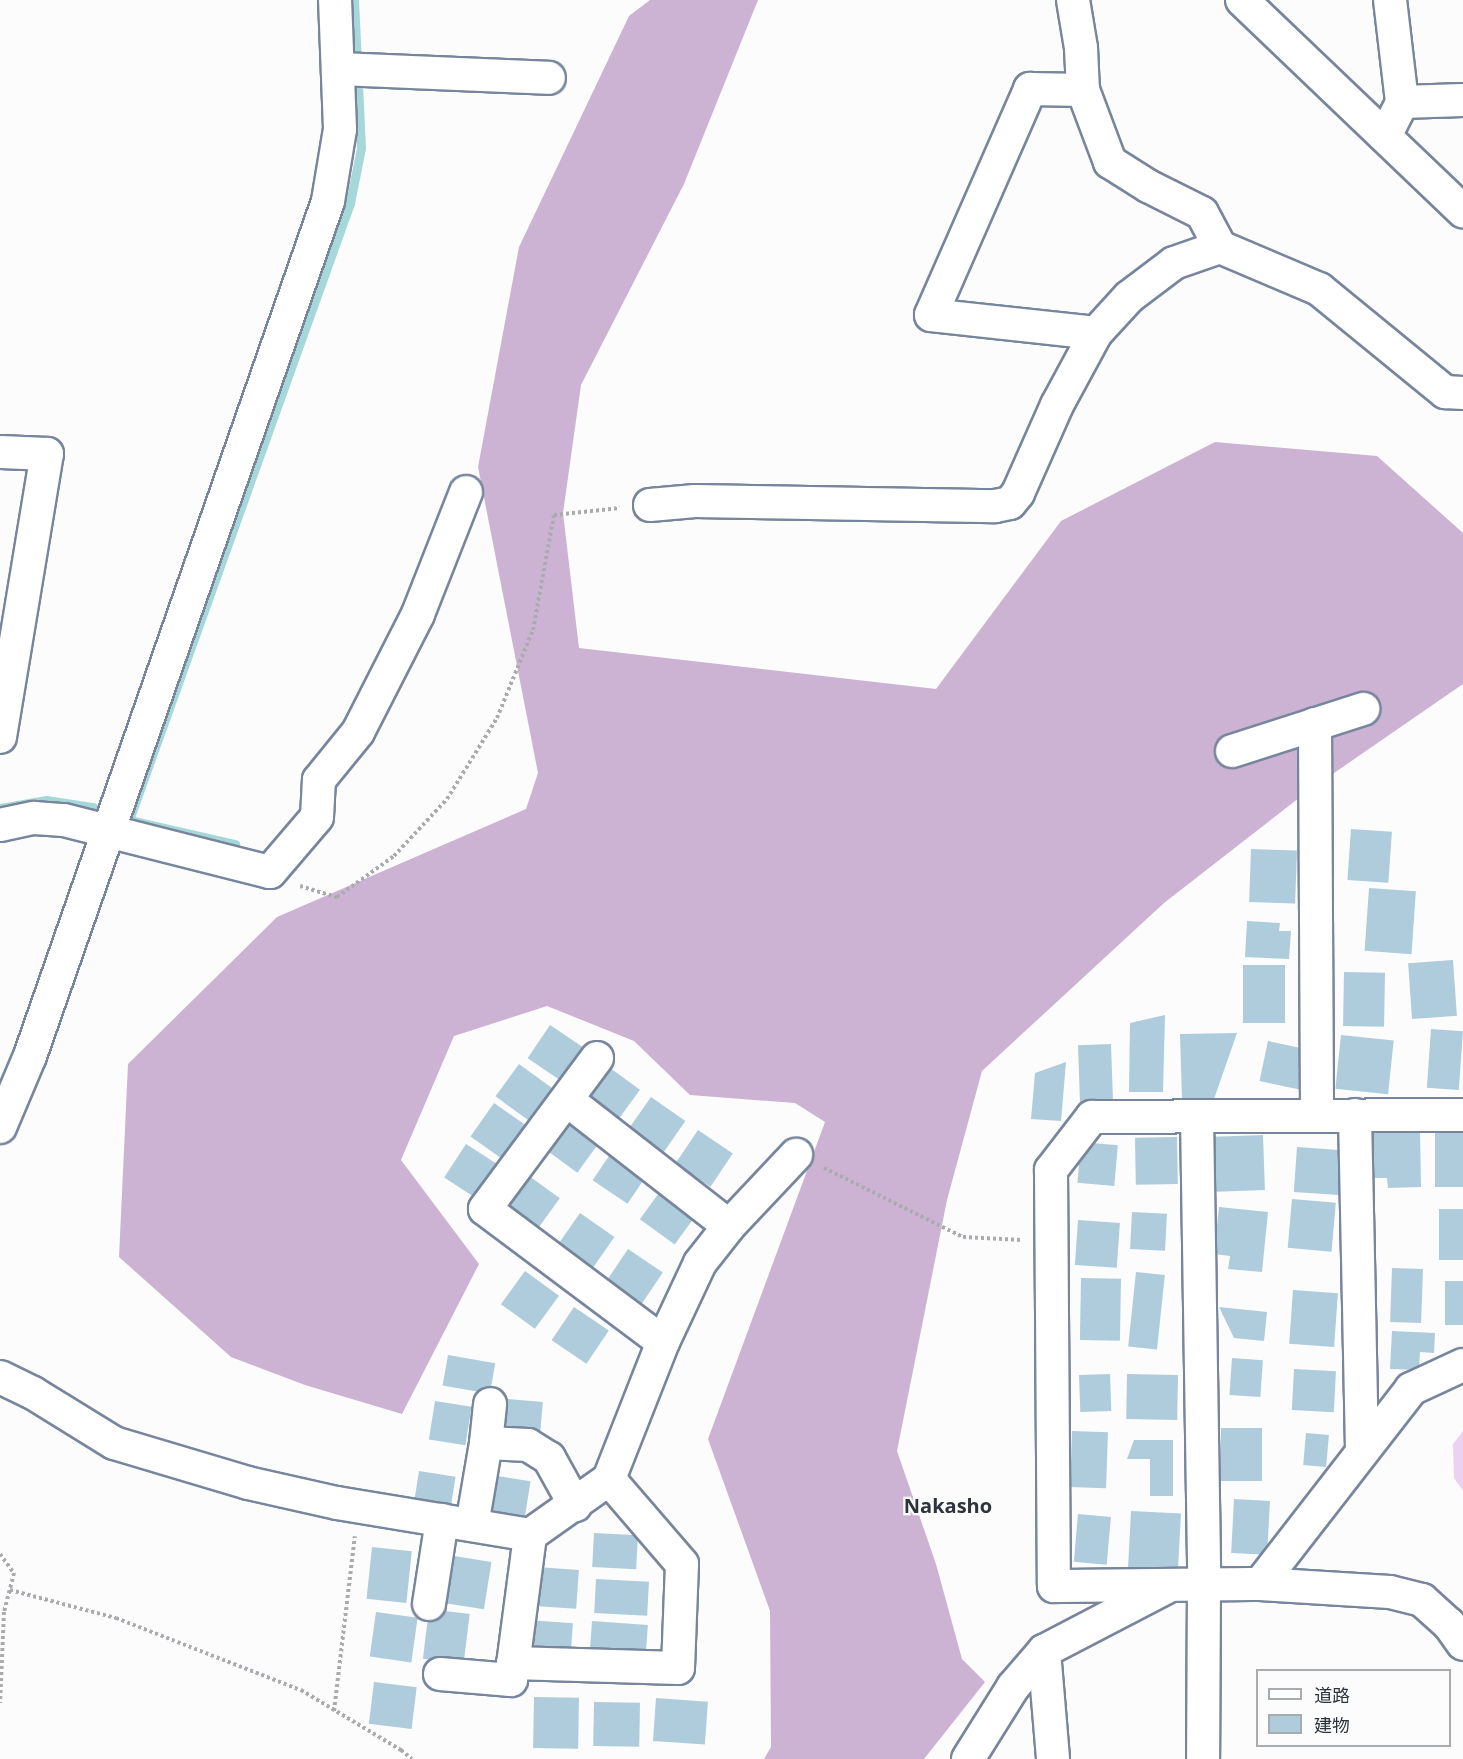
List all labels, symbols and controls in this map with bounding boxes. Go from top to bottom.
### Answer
district label: Nakasho [904,1493,992,1517]
legend [1256,1669,1451,1747]
text: 道路 [1314,1683,1350,1707]
text: 建物 [1314,1713,1350,1737]

